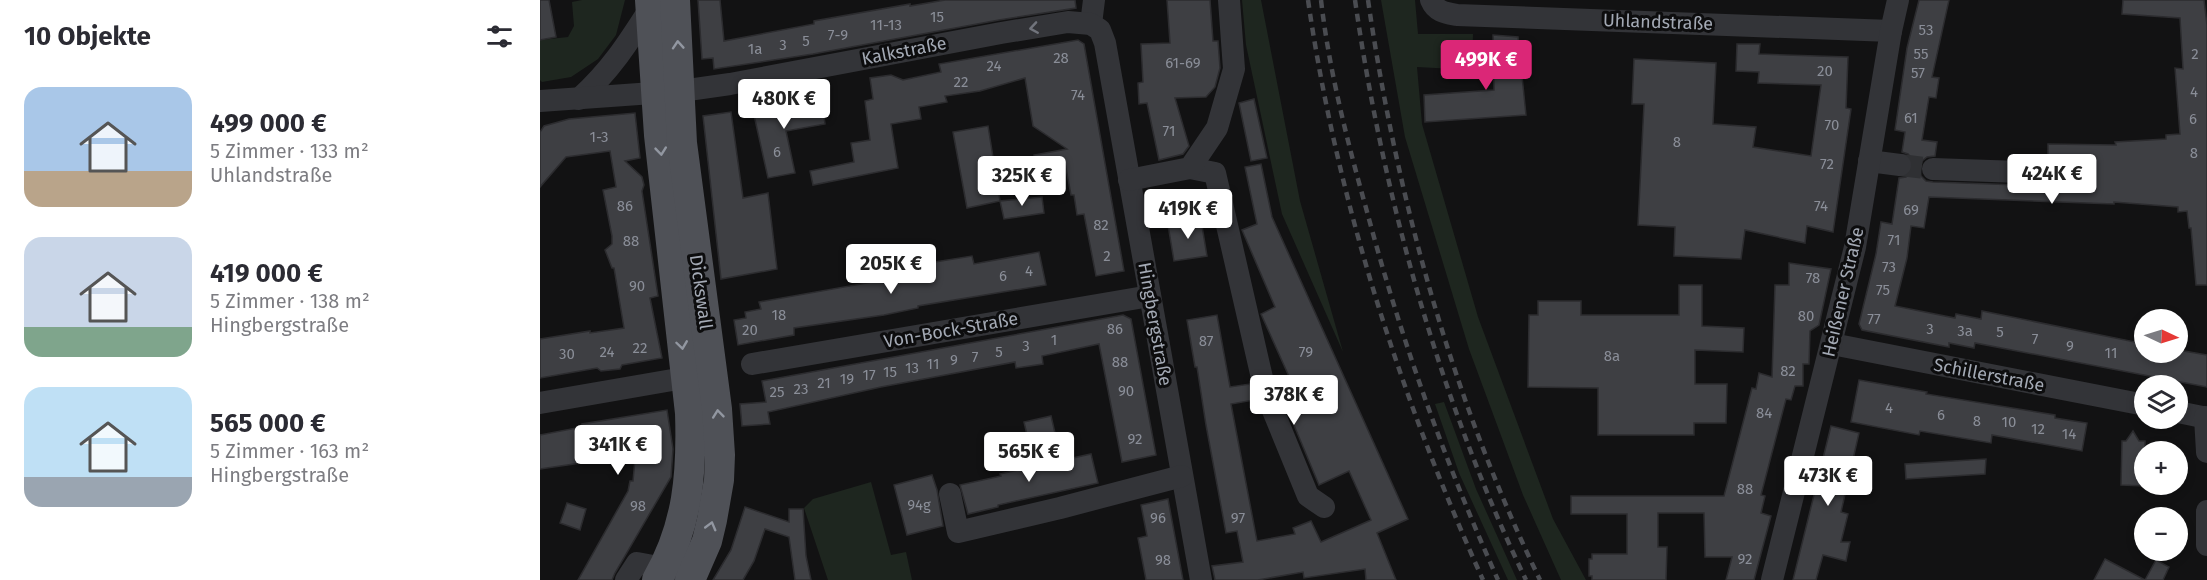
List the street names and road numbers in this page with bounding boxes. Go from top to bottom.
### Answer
street label: Uhlandstraße [1603,9,1713,35]
street label: Kalkstraße [860,32,948,70]
street label: Heißener Straße [1817,225,1869,359]
street label: Dickswall [685,253,717,331]
street label: Hingbergstraße [1133,260,1177,388]
street label: Von-Bock-Straße [882,307,1020,353]
street label: Schillerstraße [1932,353,2046,397]

